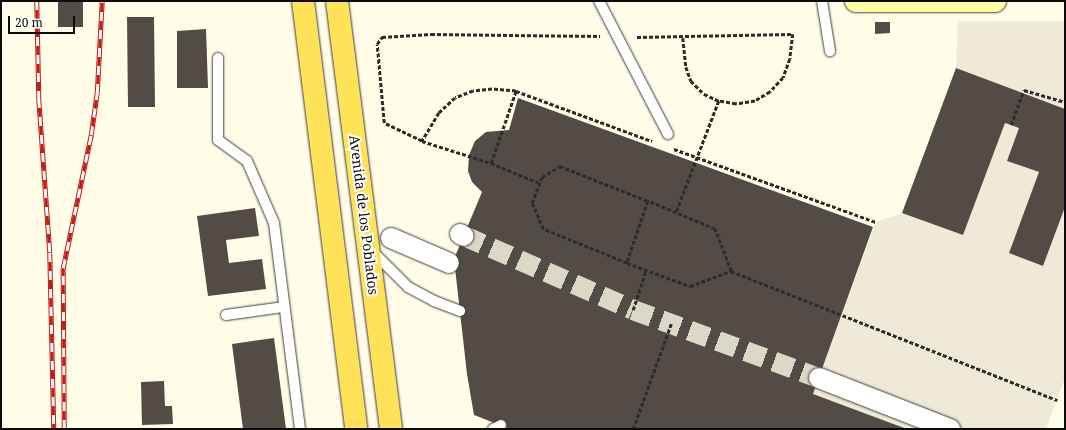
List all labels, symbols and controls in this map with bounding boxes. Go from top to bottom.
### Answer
scale bar [10,8,77,34]
text: 20 m [15,14,43,31]
street label: Avenida de los Poblados [346,134,382,296]

